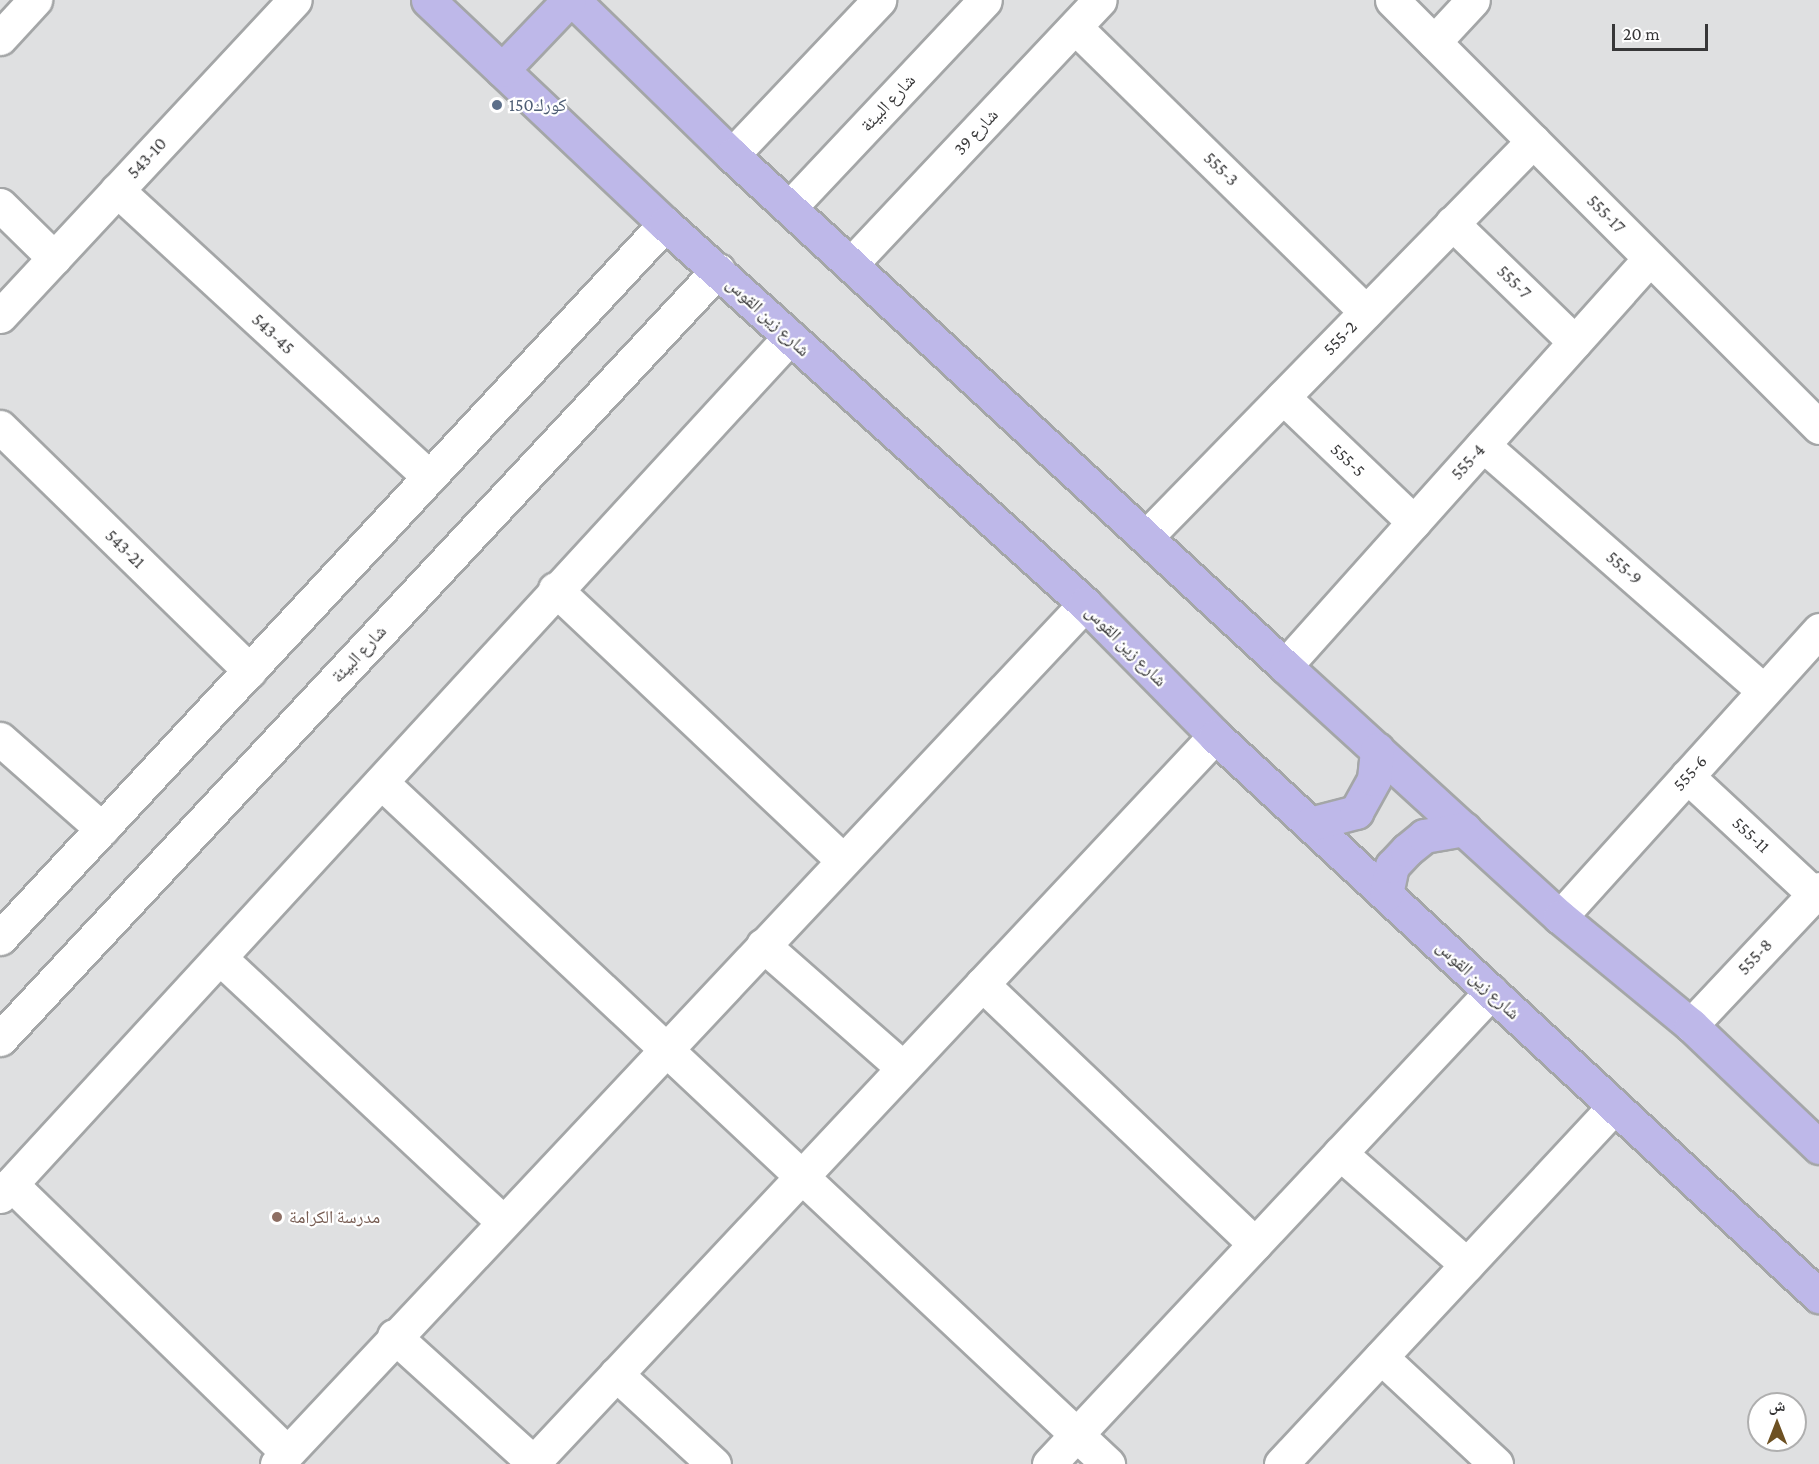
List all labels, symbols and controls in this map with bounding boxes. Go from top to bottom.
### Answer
scale bar [1615,12,1711,50]
text: 20 m [1623,24,1660,44]
street label: شارع البيئة [856,70,920,136]
place label: كورك150 [509,94,567,116]
marker: كورك150 [490,98,504,112]
street label: شارع 39 [949,104,1003,160]
street label: 543-10 [123,133,171,183]
street label: 555-3 [1199,147,1243,191]
street label: 555-17 [1582,190,1630,238]
street label: 555-7 [1492,261,1536,303]
street label: شارع زين القوس [722,273,814,361]
street label: 543-45 [247,309,299,359]
street label: 555-2 [1318,316,1362,360]
street label: 555-5 [1326,438,1370,482]
street label: 555-4 [1446,440,1490,484]
street label: 543-21 [101,525,149,573]
street label: 555-9 [1602,547,1646,589]
street label: شارع زين القوس [1081,601,1171,691]
street label: شارع البيئة [327,621,391,687]
street label: 555-6 [1668,751,1712,795]
street label: 555-11 [1728,812,1774,858]
street label: 555-8 [1733,935,1777,979]
street label: شارع زين القوس [1432,936,1524,1024]
place label: مدرسة الكرامة [289,1206,380,1228]
marker: مدرسة الكرامة [270,1210,284,1224]
north arrow [1747,1392,1807,1452]
text: ش [1769,1397,1785,1414]

